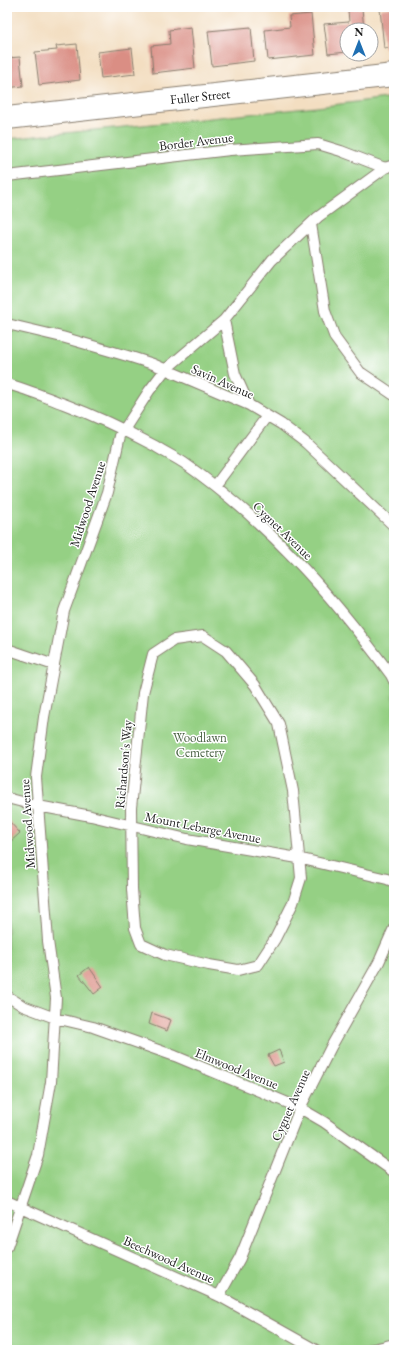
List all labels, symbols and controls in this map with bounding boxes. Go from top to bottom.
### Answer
north arrow [339,22,379,62]
text: N [355,25,364,39]
street label: Fuller Street [169,85,231,108]
street label: Border Avenue [158,129,234,154]
street label: Savin Avenue [189,360,257,403]
street label: Midwood Avenue [66,459,109,549]
street label: Cygnet Avenue [249,498,316,563]
street label: Richardson's Way [111,719,136,809]
park label: Woodlawn Cemetery [173,729,227,761]
street label: Midwood Avenue [16,779,39,869]
street label: Mount Lebarge Avenue [144,808,262,847]
street label: Elmwood Avenue [193,1044,281,1093]
street label: Cygnet Avenue [267,1067,314,1144]
street label: Beechwood Avenue [121,1232,217,1287]

